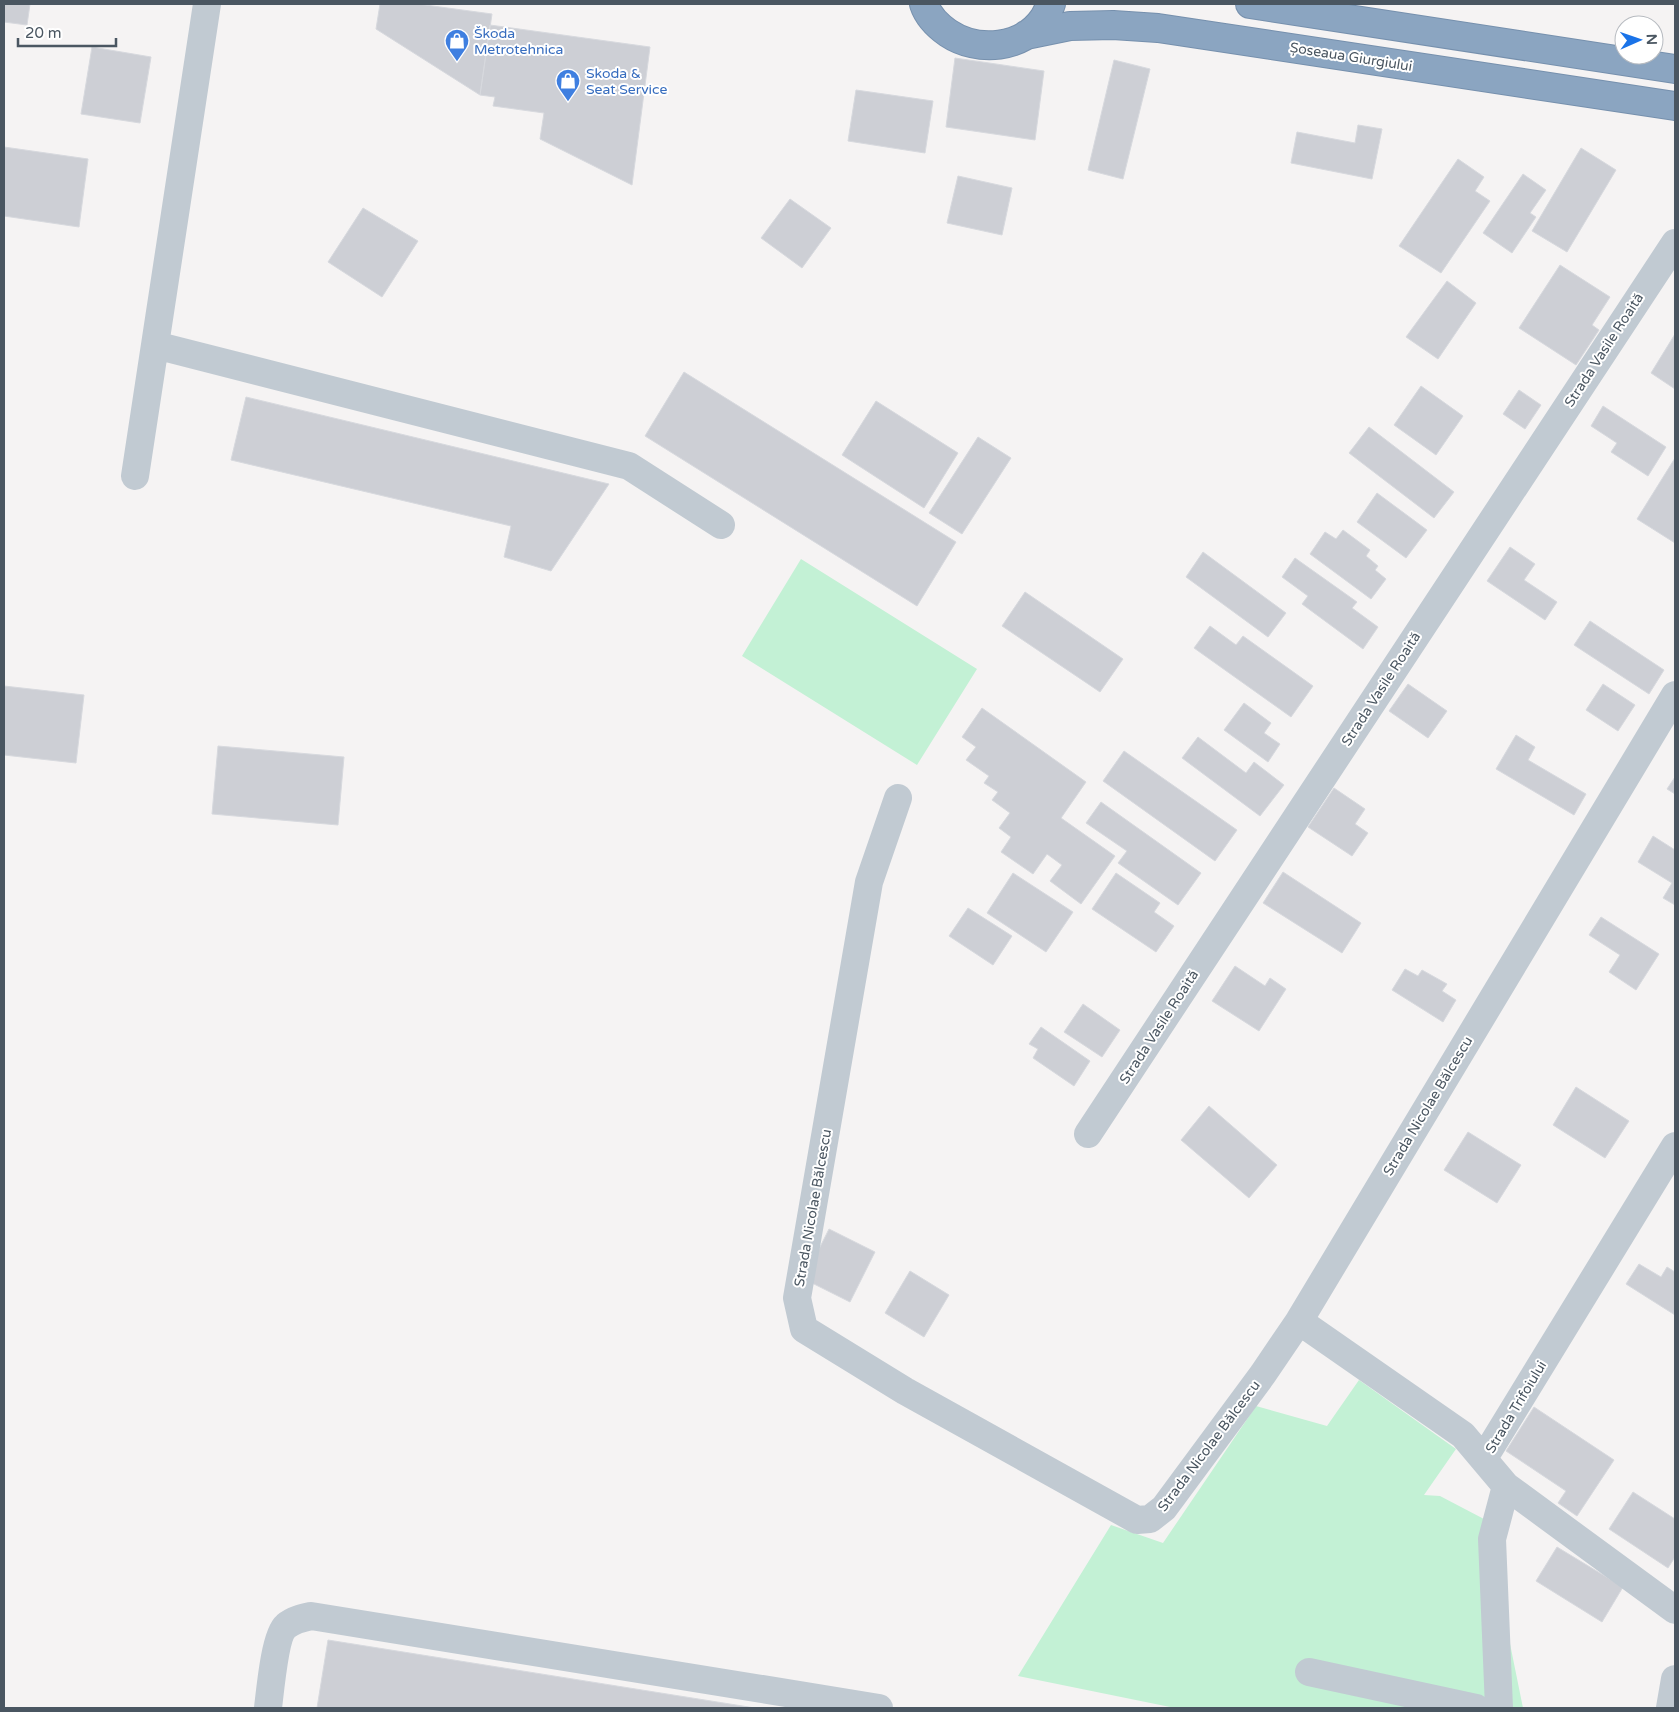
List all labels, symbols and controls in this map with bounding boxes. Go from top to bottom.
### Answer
scale bar [18,15,115,47]
north arrow [1614,15,1664,65]
text: 20 m [25,24,62,42]
place label: Škoda Metrotehnica [474,25,563,58]
shop icon: Škoda Metrotehnica [444,28,470,62]
text: N [1643,34,1660,45]
street label: Șoseaua Giurgiului [1289,39,1413,75]
place label: Skoda & Seat Service [586,65,667,98]
shop icon: Skoda & Seat Service [555,68,581,102]
street label: Strada Vasile Roaită [1561,290,1647,410]
street label: Strada Vasile Roaită [1338,629,1424,749]
street label: Strada Vasile Roaită [1116,967,1202,1087]
street label: Strada Nicolae Bălcescu [1380,1033,1476,1179]
street label: Strada Nicolae Bălcescu [791,1128,835,1288]
street label: Strada Trifoiului [1482,1358,1550,1456]
street label: Strada Nicolae Bălcescu [1154,1377,1264,1515]

